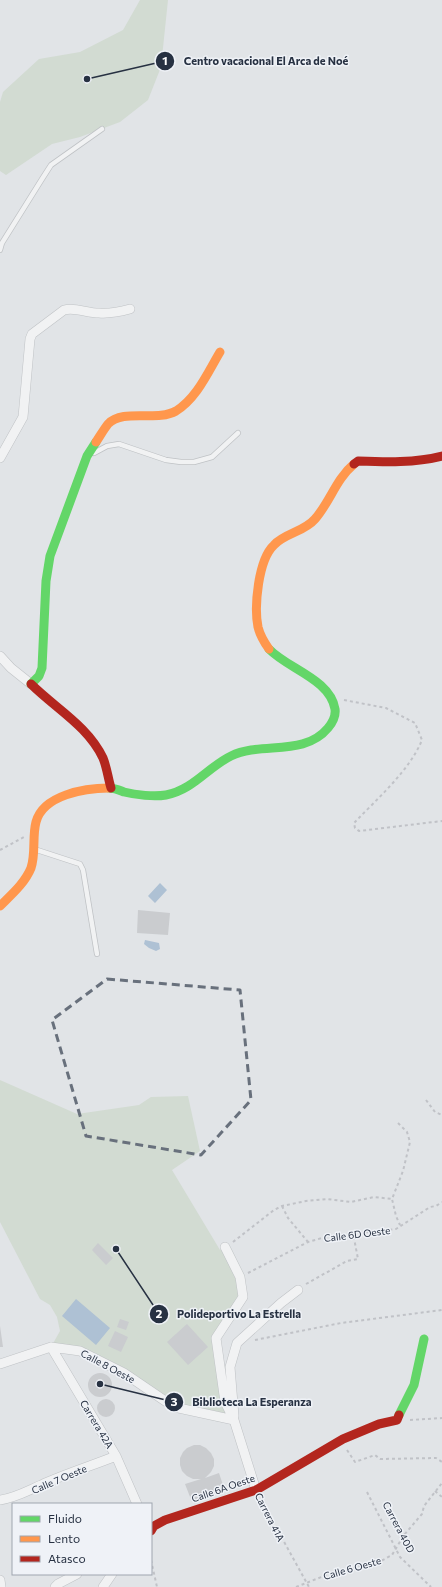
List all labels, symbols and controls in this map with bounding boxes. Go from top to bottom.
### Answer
callout: Centro vacacional El Arca de Noé [155,49,356,72]
text: 1 [162,53,168,67]
text: Centro vacacional El Arca de Noé [184,54,348,67]
street label: Calle 6D Oeste [323,1224,391,1244]
callout: Polideportivo La Estrella [149,1302,309,1325]
text: 2 [156,1306,163,1320]
text: Polideportivo La Estrella [177,1307,301,1320]
street label: Calle 8 Oeste [79,1347,137,1385]
callout: Biblioteca La Esperanza [164,1390,319,1413]
text: 3 [171,1394,178,1408]
text: Biblioteca La Esperanza [192,1395,312,1408]
street label: Carrera 42A [78,1398,116,1451]
street label: Calle 7 Oeste [30,1462,88,1496]
street label: Calle 6A Oeste [190,1472,256,1504]
street label: Carrera 41A [253,1491,287,1543]
street label: Carrera 40D [381,1499,417,1555]
legend [12,1503,152,1575]
text: Fluido [48,1511,82,1525]
text: Lento [48,1531,80,1545]
text: Atasco [48,1551,86,1565]
street label: Calle 6 Oeste [322,1554,382,1582]

